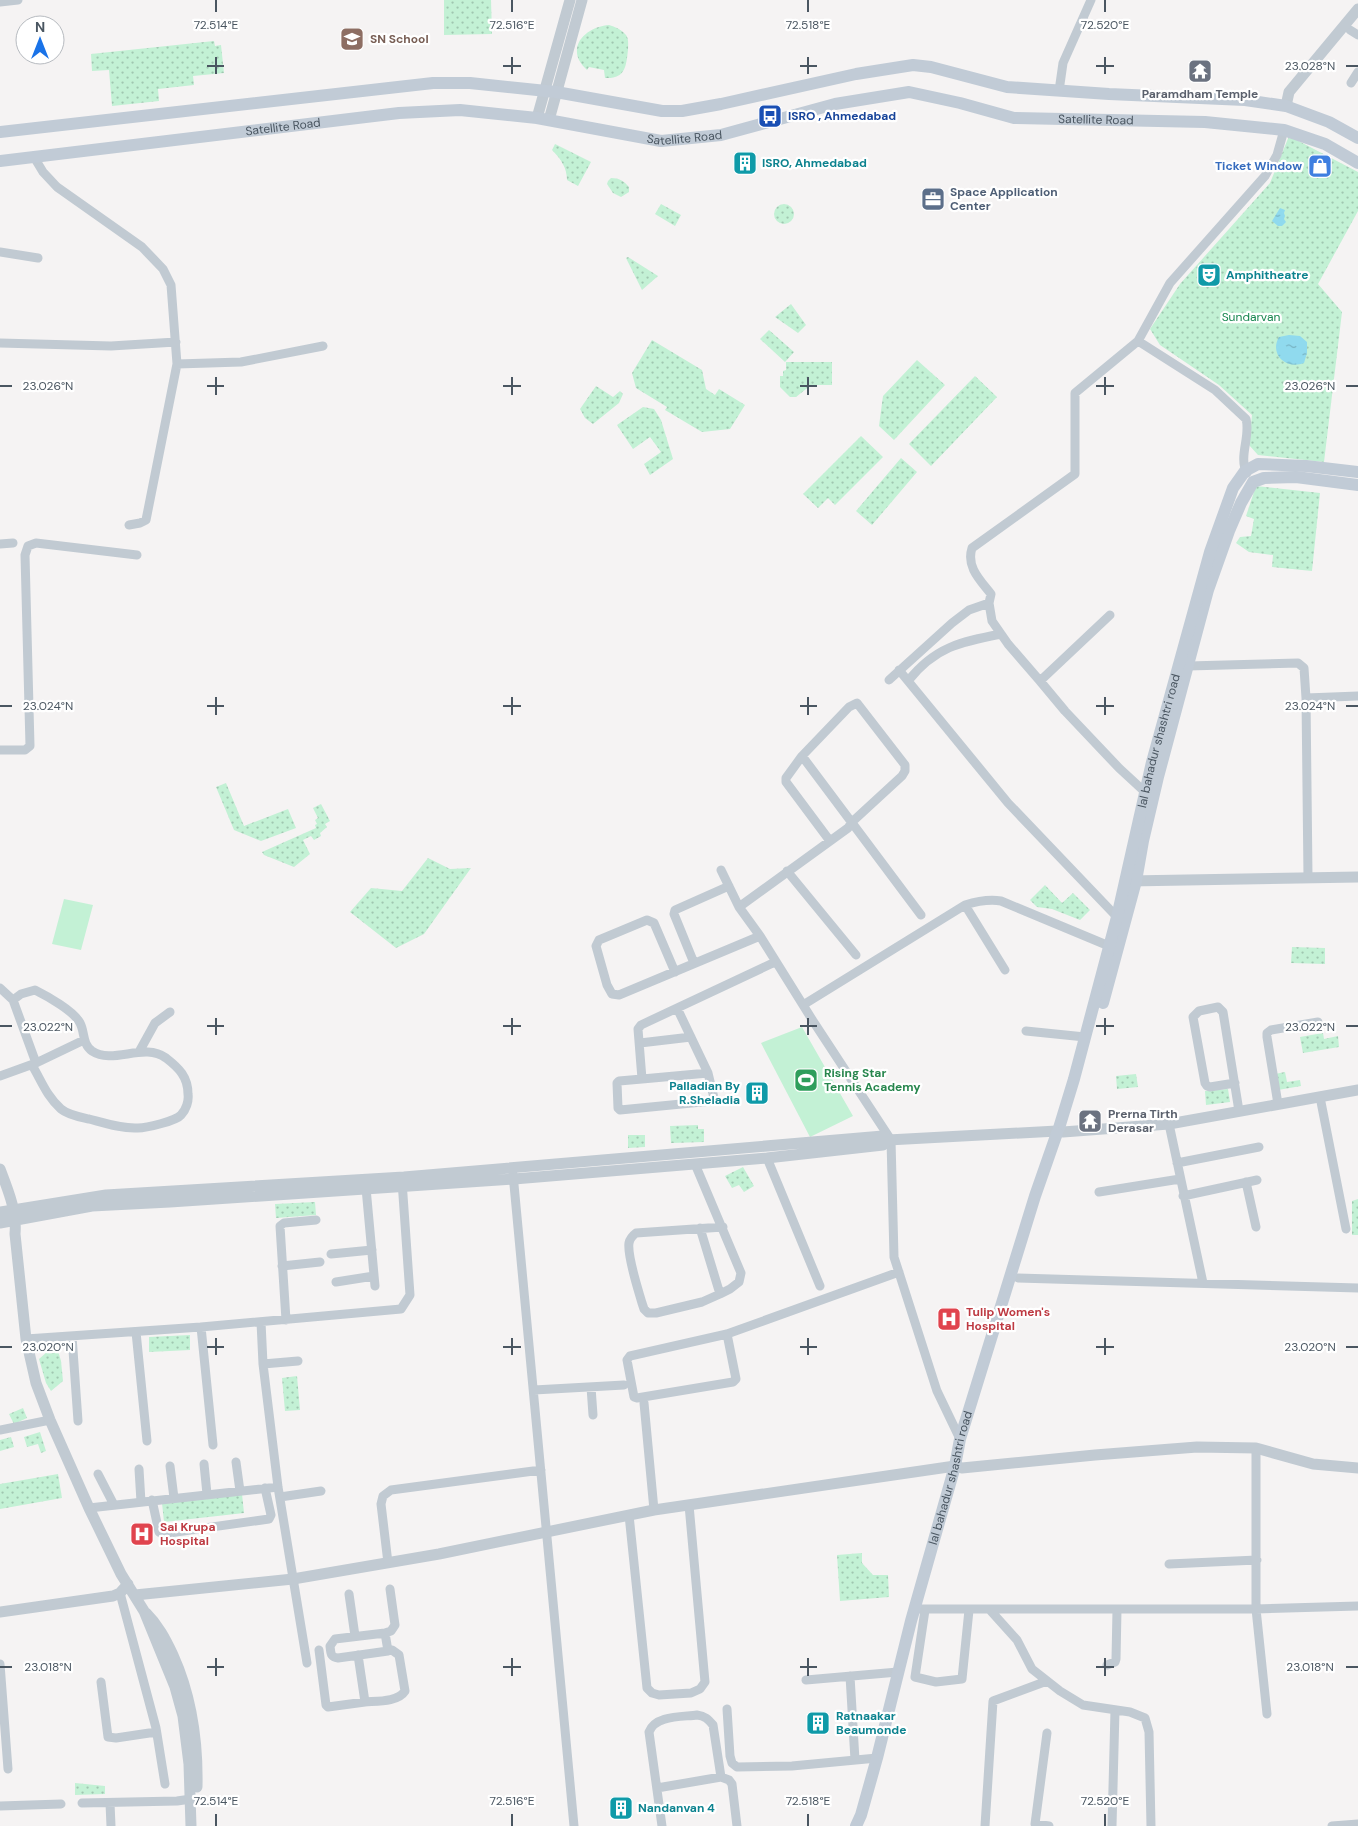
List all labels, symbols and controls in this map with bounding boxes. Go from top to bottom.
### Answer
north arrow [15,15,65,65]
text: 72.514°E [194,17,239,33]
text: 72.516°E [490,17,535,33]
text: 72.518°E [786,17,831,33]
text: 72.520°E [1081,17,1129,33]
text: N [35,18,45,36]
school or university icon: SN School [339,26,365,52]
place label: SN School [370,31,429,47]
temple icon: Paramdham Temple [1187,58,1213,84]
text: 23.028°N [1285,58,1335,74]
place label: Paramdham Temple [1142,86,1258,102]
bus stop icon: ISRO , Ahmedabad [757,103,783,129]
place label: ISRO , Ahmedabad [788,108,896,124]
street label: Satellite Road [1058,111,1134,129]
street label: Satellite Road [245,115,321,139]
street label: Satellite Road [646,127,723,149]
building icon: ISRO, Ahmedabad [732,150,758,176]
shop icon: Ticket Window [1307,153,1333,179]
place label: ISRO, Ahmedabad [762,155,867,171]
place label: Ticket Window [1215,158,1302,174]
place label: Space Application Center [950,184,1058,214]
office icon: Space Application Center [920,186,946,212]
theatre icon: Amphitheatre [1196,262,1222,288]
place label: Amphitheatre [1226,267,1308,283]
park label: Sundarvan [1222,309,1280,325]
text: 23.026°N [23,378,73,394]
text: 23.026°N [1285,378,1335,394]
street label: lal bahadur shashtri road [1134,672,1184,809]
text: 23.024°N [23,698,73,714]
text: 23.024°N [1285,698,1335,714]
text: 23.022°N [23,1019,73,1035]
text: 23.022°N [1285,1019,1335,1035]
place label: Rising Star Tennis Academy [824,1065,921,1095]
sports icon: Rising Star Tennis Academy [793,1067,819,1093]
place label: Palladian By R.Sheladia [669,1078,741,1108]
building icon: Palladian By R.Sheladia [744,1080,770,1106]
place label: Prerna Tirth Derasar [1108,1106,1178,1136]
temple icon: Prerna Tirth Derasar [1077,1108,1103,1134]
place label: Tulip Women's Hospital [966,1304,1050,1334]
hospital icon: Tulip Women's Hospital [936,1306,962,1332]
text: 23.020°N [22,1339,74,1355]
text: 23.020°N [1284,1339,1336,1355]
street label: lal bahadur shashtri road [925,1409,976,1547]
place label: Sai Krupa Hospital [160,1519,215,1549]
hospital icon: Sai Krupa Hospital [129,1521,155,1547]
text: 23.018°N [24,1659,72,1675]
text: 23.018°N [1286,1659,1334,1675]
place label: Ratnaakar Beaumonde [836,1708,906,1738]
building icon: Ratnaakar Beaumonde [805,1710,831,1736]
text: 72.514°E [194,1793,239,1809]
text: 72.516°E [490,1793,535,1809]
text: 72.518°E [786,1793,831,1809]
text: 72.520°E [1081,1793,1129,1809]
building icon: Nandanvan 4 [608,1795,634,1821]
place label: Nandanvan 4 [638,1800,715,1816]

